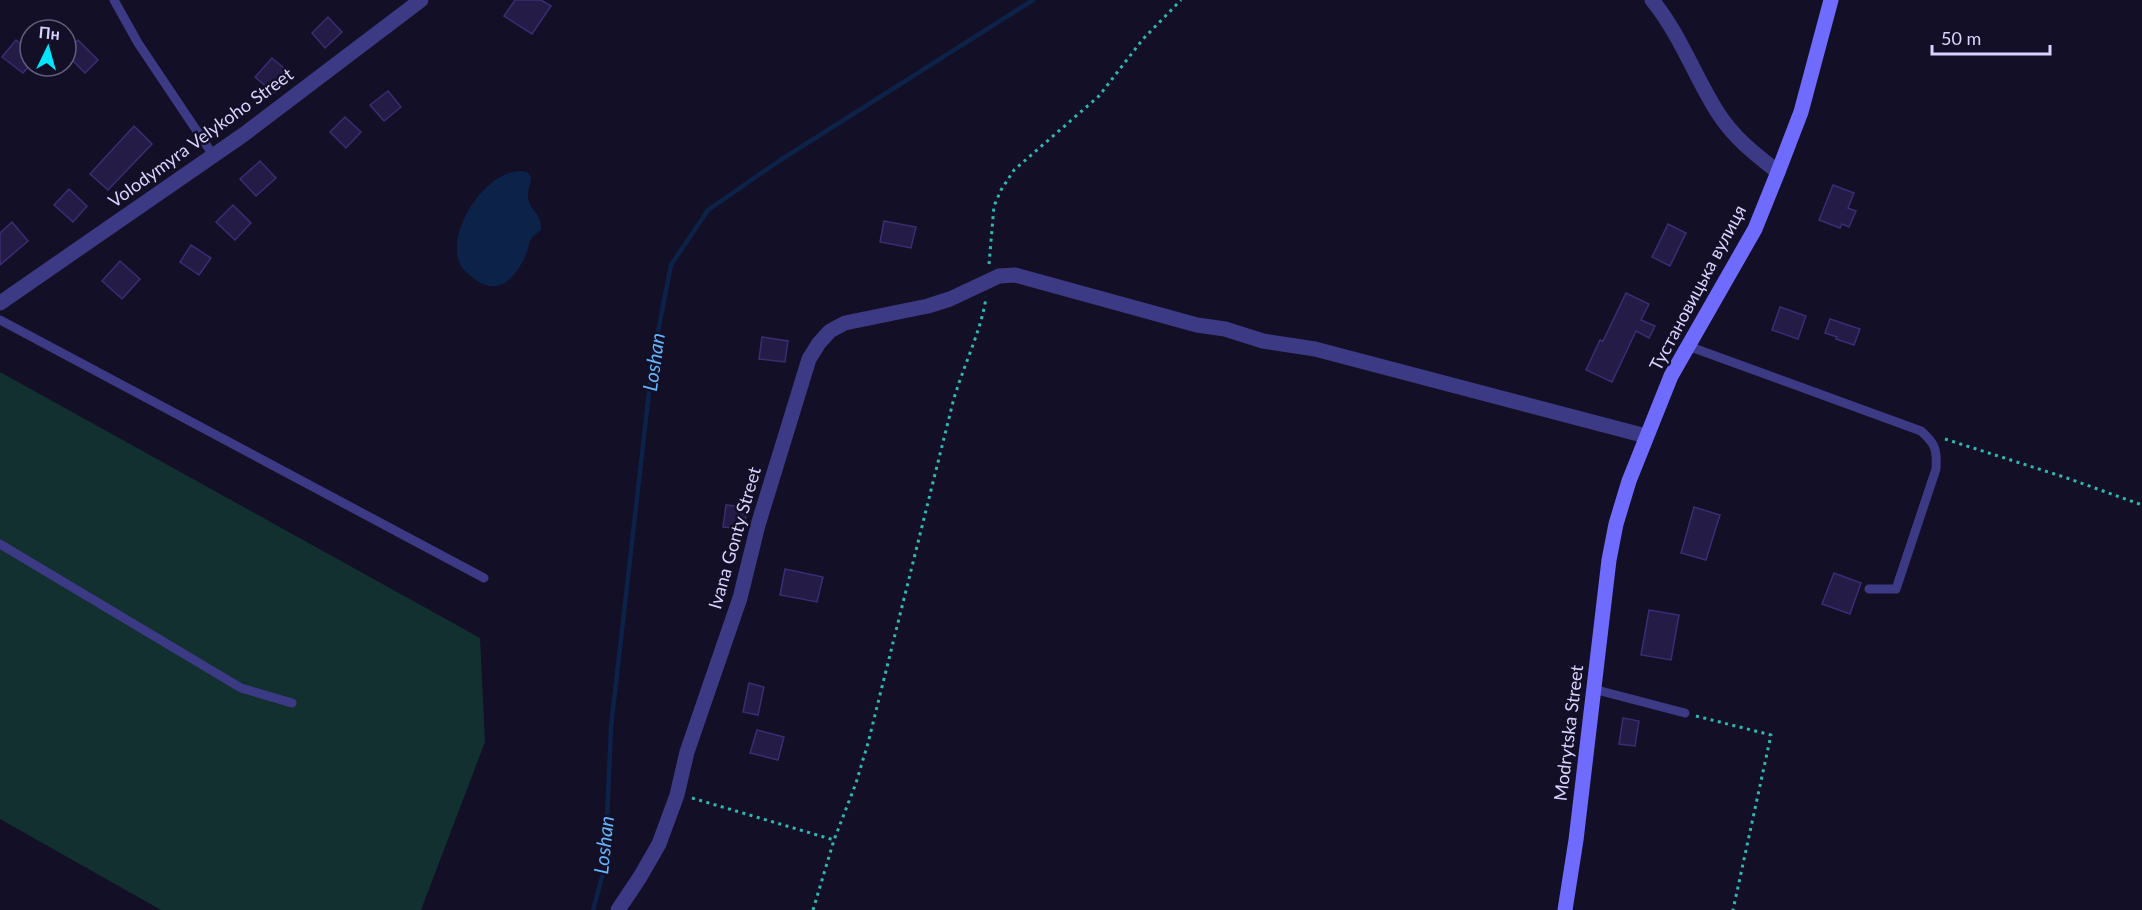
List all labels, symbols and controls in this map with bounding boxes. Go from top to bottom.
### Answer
north arrow [18,18,78,78]
scale bar [1932,18,2050,56]
text: Пн [38,22,61,43]
text: 50 m [1941,27,1981,49]
street label: Volodymyra Velykoho Street [104,62,298,212]
street label: Тустановицька вулиця [1644,201,1750,374]
water label: Loshan [637,331,669,393]
street label: Ivana Gonty Street [703,464,765,611]
street label: Modrytska Street [1549,663,1587,802]
water label: Loshan [588,815,618,875]

